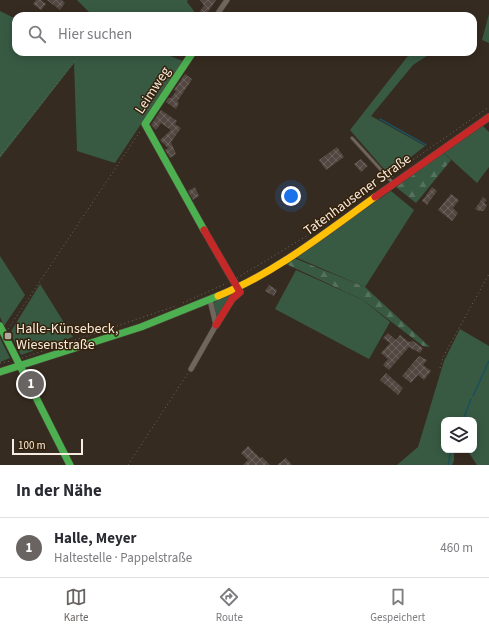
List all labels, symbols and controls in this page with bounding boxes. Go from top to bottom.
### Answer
search box [12,12,477,56]
icon: search [26,23,48,45]
text: Hier suchen [58,24,132,45]
street label: Leimweg [130,63,176,118]
street label: Tatenhausener Straße [300,149,415,241]
your location [281,186,301,206]
place label: Halle-Künsebeck, Wiesenstraße [16,319,118,355]
marker: Halle-Künsebeck, Wiesenstraße [3,331,13,341]
pin: 1 [18,369,44,399]
map controls [441,417,477,453]
button: layers [441,417,477,453]
scale bar [12,437,83,456]
text: 100 m [18,438,46,453]
text: In der Nähe [16,479,102,503]
text: Halle, Meyer [54,528,136,549]
text: 1 [26,539,32,557]
text: 460 m [440,539,473,557]
text: Haltestelle · Pappelstraße [54,549,192,567]
tab: Karte [64,586,88,625]
tab: Route [216,586,243,625]
tab: Gespeichert [370,586,425,625]

